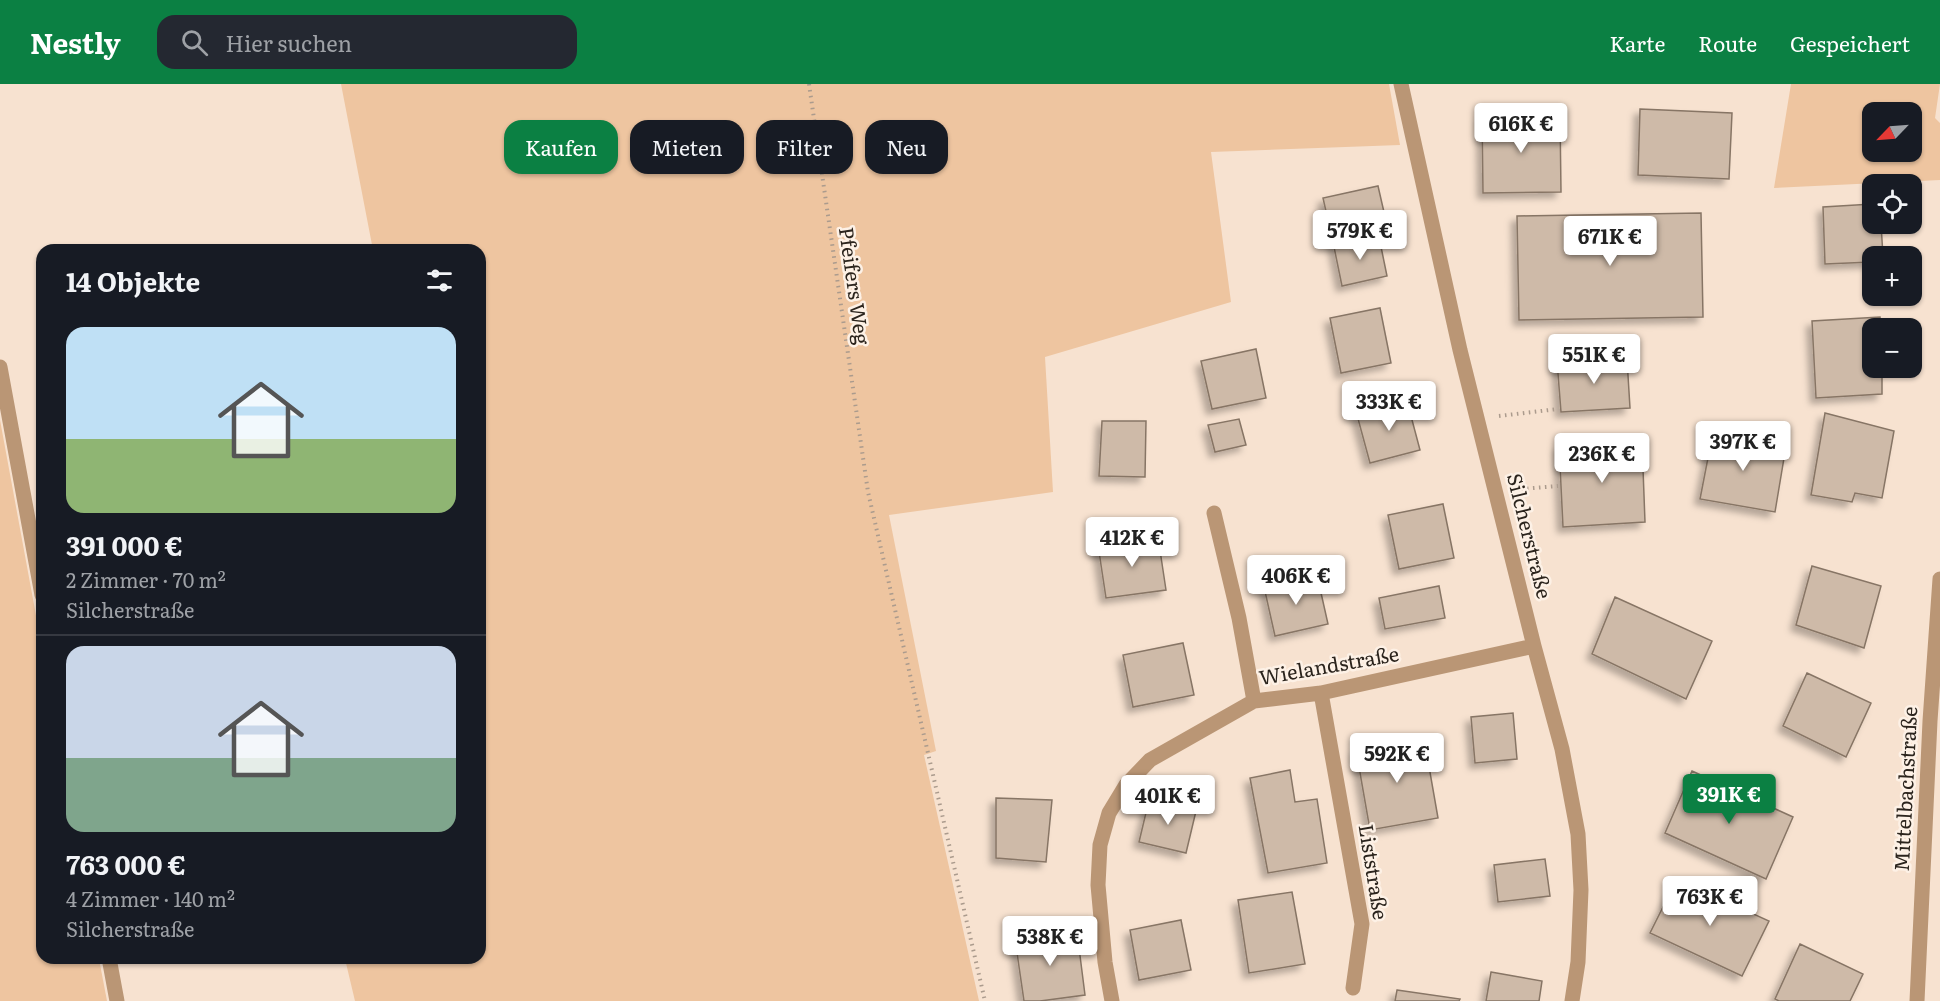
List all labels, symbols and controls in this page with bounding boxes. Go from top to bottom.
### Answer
search box [157,15,577,69]
text: Nestly [30,21,121,63]
icon: search [178,26,211,59]
text: Hier suchen [226,26,352,59]
text: Karte [1609,27,1665,58]
text: Route [1698,27,1757,58]
text: Gespeichert [1790,27,1910,58]
north arrow [1862,102,1922,162]
map controls [1862,102,1922,378]
pin: 616K € [1472,103,1570,154]
text: 616K € [1488,107,1554,137]
chip: Kaufen [504,120,618,174]
chip: Mieten [630,120,744,174]
chip: Filter [756,120,853,174]
chip: Neu [865,120,948,174]
button: locate [1862,174,1922,234]
pin: 579K € [1311,210,1409,261]
text: 579K € [1327,214,1393,244]
pin: 671K € [1561,216,1659,267]
text: 671K € [1578,220,1642,250]
street label: Pfeifers Weg [833,225,879,347]
button: + [1862,246,1922,306]
text: 14 Objekte [66,261,200,300]
icon: filters [423,264,456,297]
button: − [1862,318,1922,378]
pin: 551K € [1545,334,1643,385]
text: 551K € [1562,338,1626,368]
icon: home [207,366,315,474]
pin: 333K € [1340,381,1438,432]
text: 333K € [1356,385,1422,415]
pin: 397K € [1694,421,1792,472]
text: 397K € [1710,425,1776,455]
pin: 236K € [1553,433,1651,484]
text: 236K € [1568,437,1636,467]
street label: Silcherstraße [1501,470,1561,601]
pin: 412K € [1083,517,1181,568]
text: 412K € [1100,521,1164,551]
text: 391 000 € [66,525,183,564]
pin: 406K € [1247,555,1345,606]
text: 406K € [1261,559,1331,589]
text: 2 Zimmer · 70 m² [66,564,226,594]
text: Silcherstraße [66,594,194,624]
street label: Wielandstraße [1256,637,1401,691]
icon: home [207,685,315,793]
street label: Mittelbachstraße [1885,706,1923,872]
pin: 592K € [1348,733,1446,784]
text: 592K € [1364,737,1430,767]
pin: 391K € [1680,774,1778,825]
pin: 401K € [1119,775,1217,826]
text: 391K € [1697,778,1761,808]
text: 401K € [1135,779,1201,809]
street label: Liststraße [1353,822,1397,922]
text: 763 000 € [66,844,186,883]
pin: 763K € [1661,876,1759,927]
text: 763K € [1677,880,1743,910]
text: 4 Zimmer · 140 m² [66,883,235,913]
text: Silcherstraße [66,913,194,943]
pin: 538K € [1001,916,1099,967]
text: 538K € [1016,920,1084,950]

